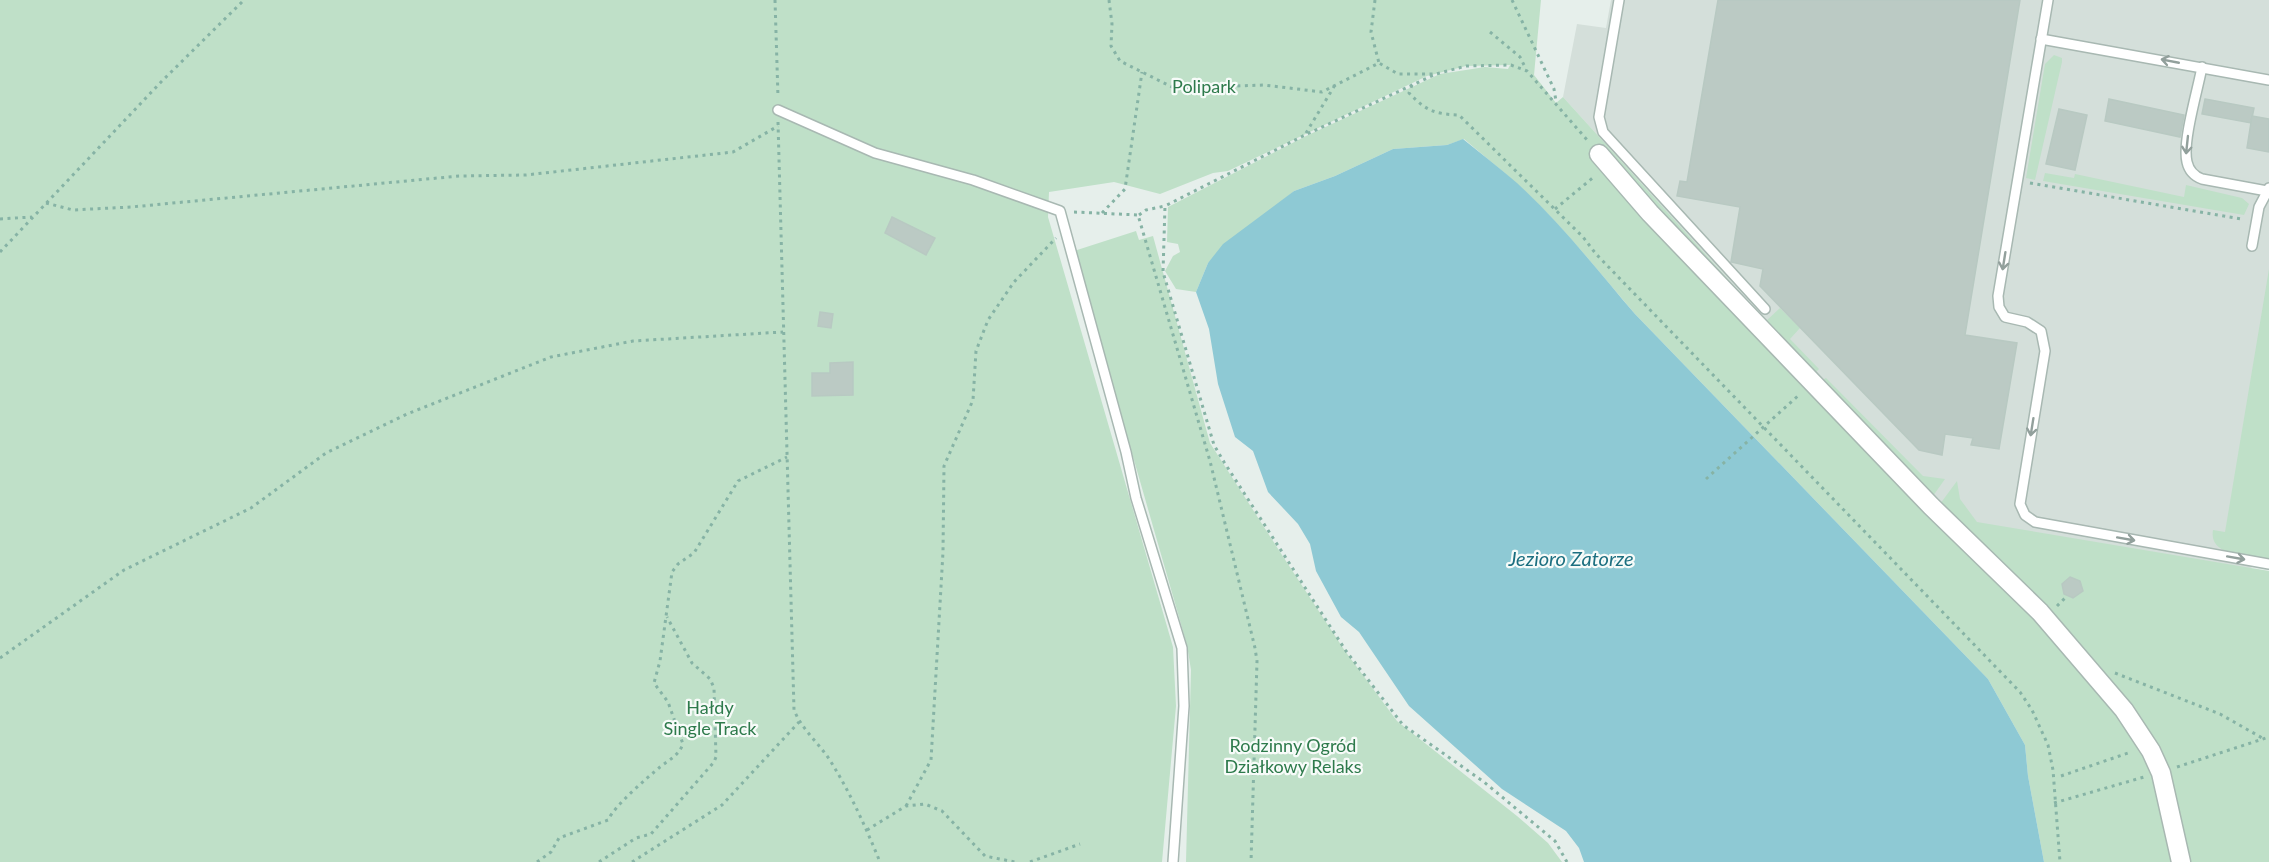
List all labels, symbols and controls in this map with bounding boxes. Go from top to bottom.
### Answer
one-way arrow [2161,55,2181,66]
park label: Polipark [1172,75,1237,97]
one-way arrow [2182,135,2193,154]
one-way arrow [1999,251,2010,271]
one-way arrow [2027,417,2038,437]
one-way arrow [2116,533,2136,544]
water label: Jezioro Zatorze [1507,546,1634,570]
one-way arrow [2225,553,2245,564]
park label: Hałdy Single Track [664,696,757,739]
park label: Rodzinny Ogród Działkowy Relaks [1224,734,1362,777]

